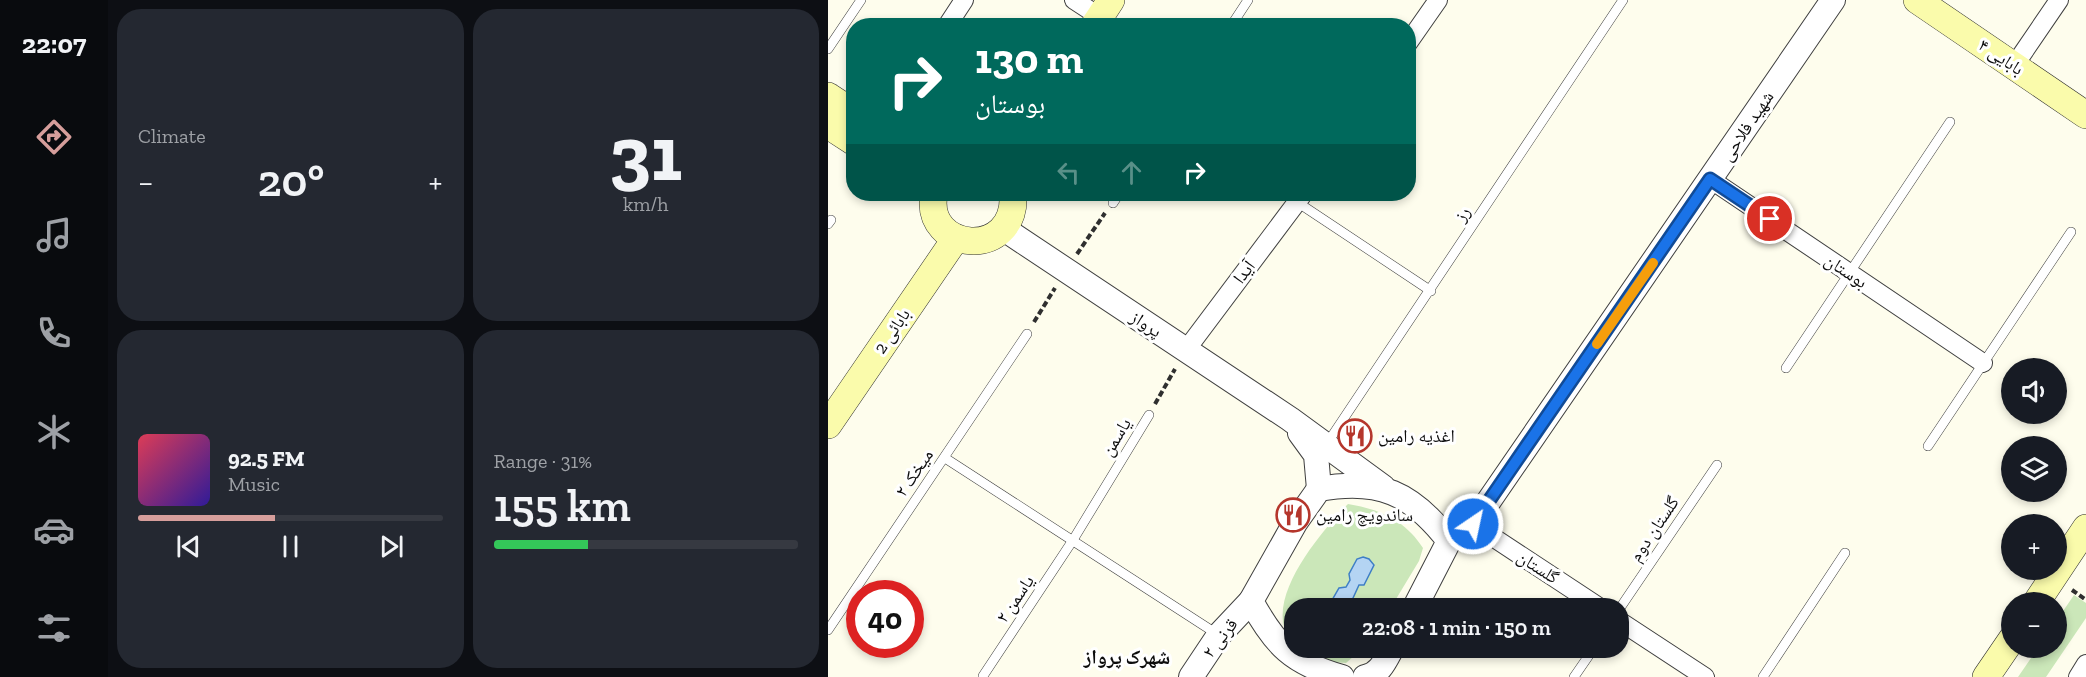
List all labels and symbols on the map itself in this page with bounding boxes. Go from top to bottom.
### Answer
street label: بابایی ۴ [1974,34,2028,80]
street label: شهید فلاحی [1715,87,1779,165]
pin [1744,193,1795,244]
street label: رز [1448,202,1475,227]
street label: بوستان [1820,249,1872,293]
street label: آیدا [1228,256,1260,288]
street label: بابائی 2 [869,304,915,358]
street label: پرواز [1125,305,1166,342]
street label: یاسمن [1096,414,1136,460]
restaurant icon: اغذیه رامین [1337,418,1373,454]
place label: اغذیه رامین [1378,425,1455,447]
street label: میخک ۲ [890,445,938,501]
position arrow [1441,492,1505,556]
street label: گلستان دوم [1624,492,1685,566]
restaurant icon: ساندویچ رامین [1275,497,1311,533]
place label: ساندویچ رامین [1316,504,1413,527]
street label: گلستان [1513,545,1563,589]
street label: یاسمن ۲ [991,571,1039,627]
speed limit sign: 40 [846,580,924,658]
street label: قرنی ۲ [1198,614,1242,662]
district label: شهرک پرواز [1083,645,1170,669]

